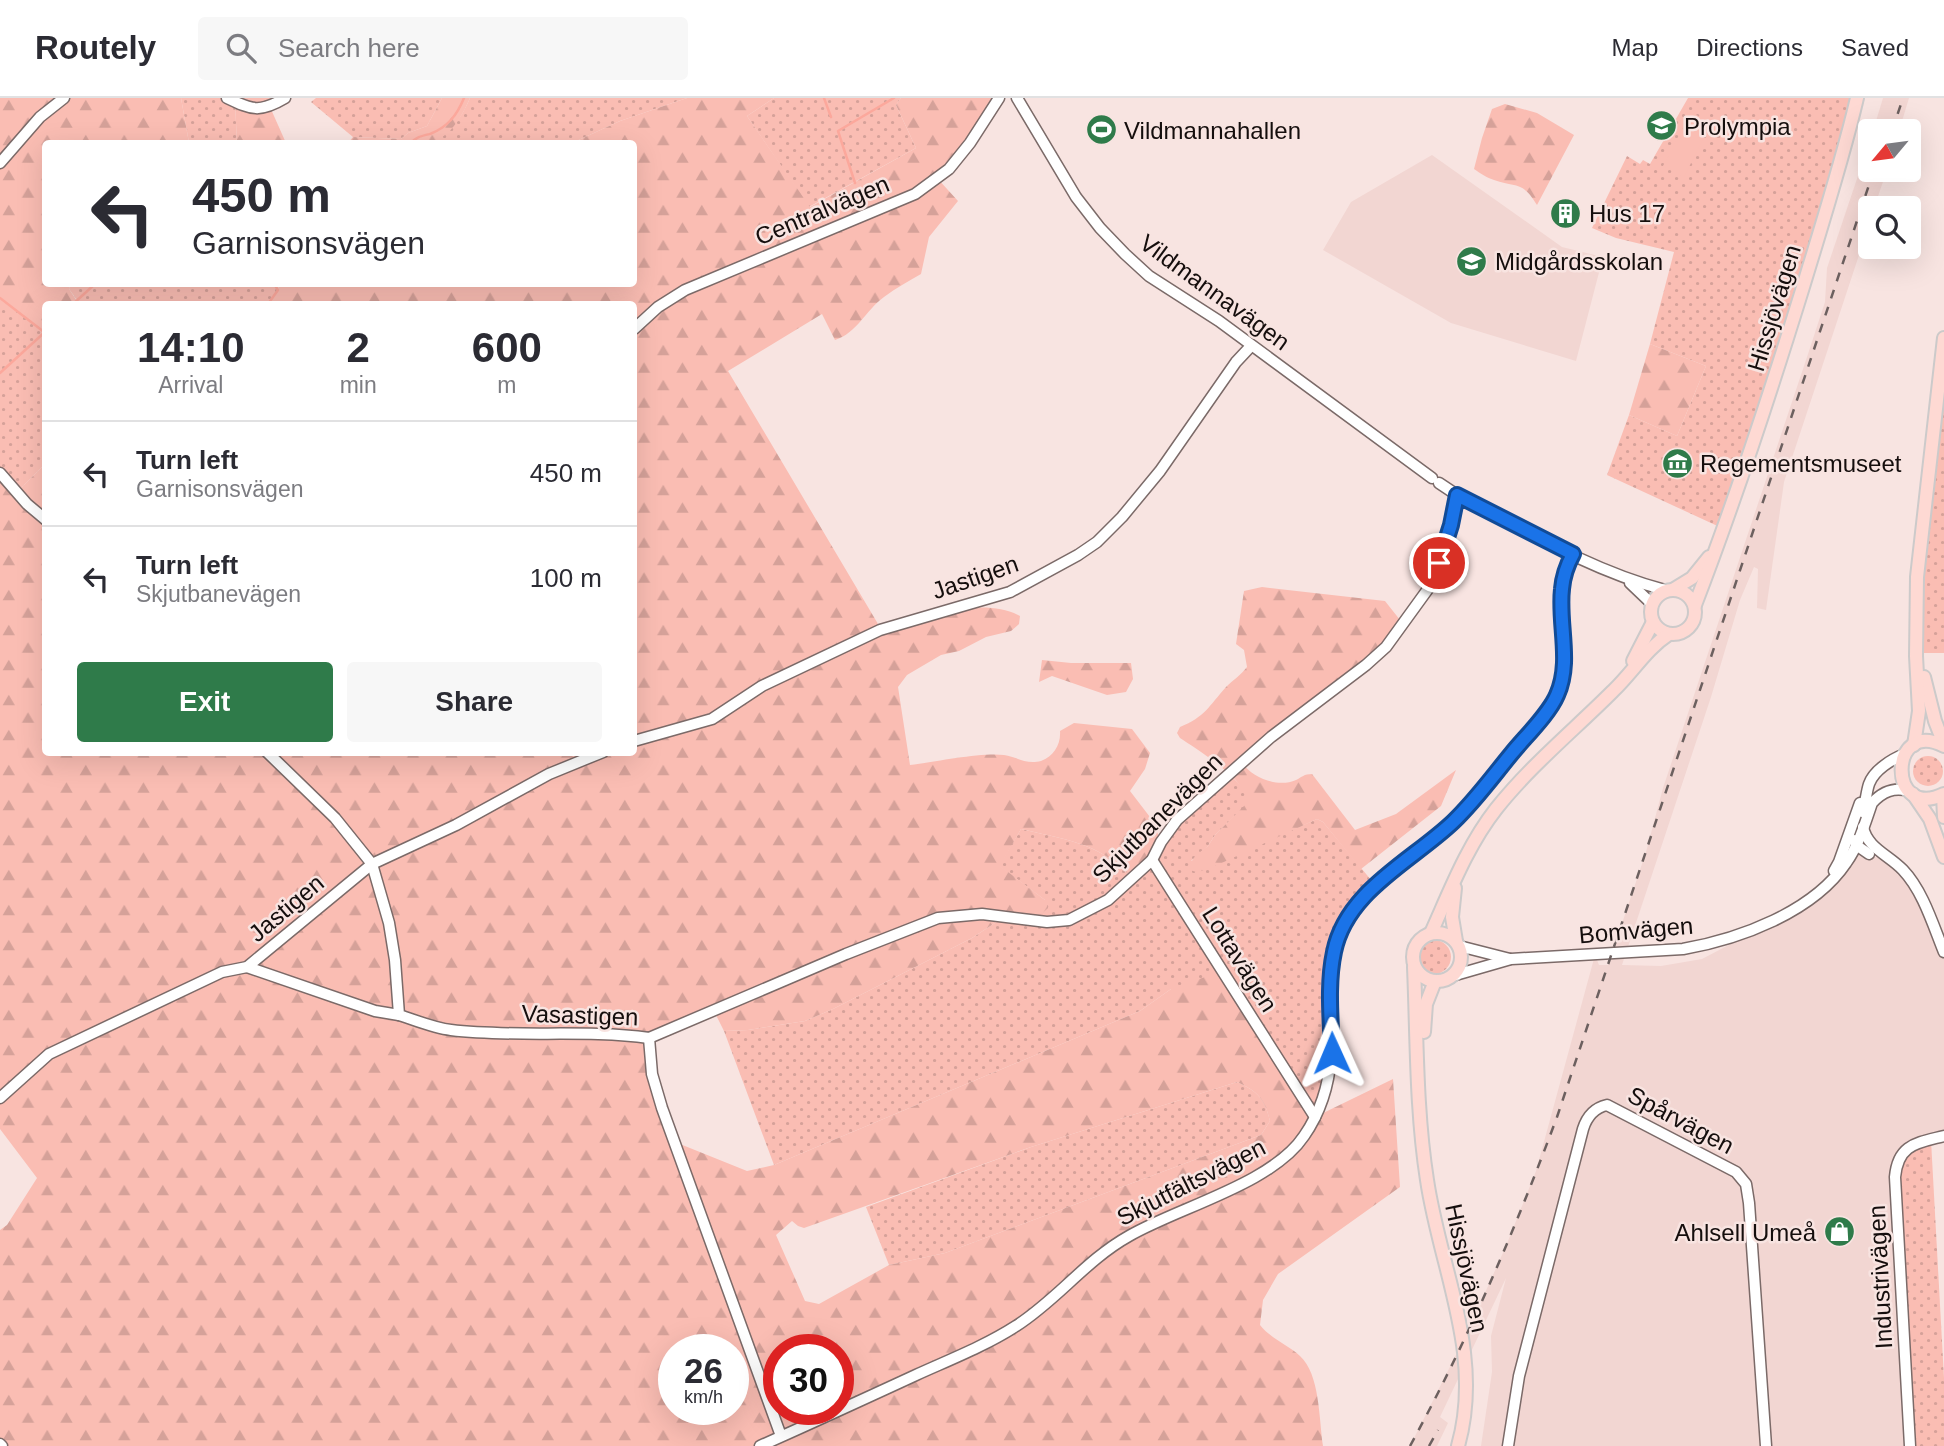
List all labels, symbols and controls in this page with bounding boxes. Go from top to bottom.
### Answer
search box [198,17,688,80]
text: Routely [35,29,156,66]
icon: search [222,29,260,67]
text: Search here [278,33,420,63]
text: Map [1612,34,1658,61]
text: Directions [1696,34,1803,61]
text: Saved [1841,34,1909,61]
school or university icon: Prolympia [1644,109,1678,143]
sports icon: Vildmannahallen [1084,113,1118,147]
place label: Prolympia [1684,113,1791,140]
place label: Vildmannahallen [1124,117,1301,144]
north arrow [1858,119,1922,182]
map controls [1858,119,1921,259]
icon: left [77,168,168,259]
text: 450 m [192,168,331,222]
street label: Centralvägen [751,170,893,250]
building icon: Hus 17 [1549,196,1583,230]
button: search [1858,196,1921,259]
place label: Hus 17 [1589,200,1665,227]
text: Garnisonsvägen [192,225,425,261]
street label: Vildmannavägen [1135,229,1295,355]
street label: Hissjövägen [1742,242,1806,374]
school or university icon: Midgårdsskolan [1455,244,1489,278]
place label: Midgårdsskolan [1495,248,1663,275]
text: 14:10 [137,324,245,371]
text: 2 [346,324,370,371]
text: 600 [472,324,542,371]
text: Arrival [158,372,223,398]
text: min [340,372,377,398]
text: m [497,372,516,398]
text: Turn left [136,445,238,475]
museum icon: Regementsmuseet [1660,446,1694,480]
place label: Regementsmuseet [1700,450,1902,477]
icon: left [77,455,115,493]
text: 450 m [530,458,602,488]
text: Garnisonsvägen [136,476,304,502]
pin [1409,533,1469,593]
icon: arrive [1420,544,1458,582]
text: Turn left [136,550,238,580]
street label: Jastigen [928,550,1022,604]
icon: left [77,560,115,598]
text: 100 m [530,563,602,593]
text: Skjutbanevägen [136,581,301,607]
button: Exit [77,662,333,742]
button: Share [347,662,602,742]
street label: Skjutbanevägen [1087,748,1227,888]
street label: Jastigen [243,869,329,947]
street label: Lottavägen [1197,901,1283,1017]
street label: Bomvägen [1578,912,1694,948]
street label: Vasastigen [521,999,639,1031]
position arrow [1295,1016,1369,1090]
street label: Spårvägen [1623,1081,1739,1159]
street label: Skjutfältsvägen [1112,1133,1270,1231]
street label: Hissjövägen [1440,1201,1494,1335]
street label: Industrivägen [1863,1204,1897,1350]
shop icon: Ahlsell Umeå [1822,1215,1856,1249]
place label: Ahlsell Umeå [1675,1219,1817,1246]
speed limit sign: 30 [763,1334,854,1425]
text: 26 [684,1351,723,1390]
text: km/h [684,1387,723,1407]

